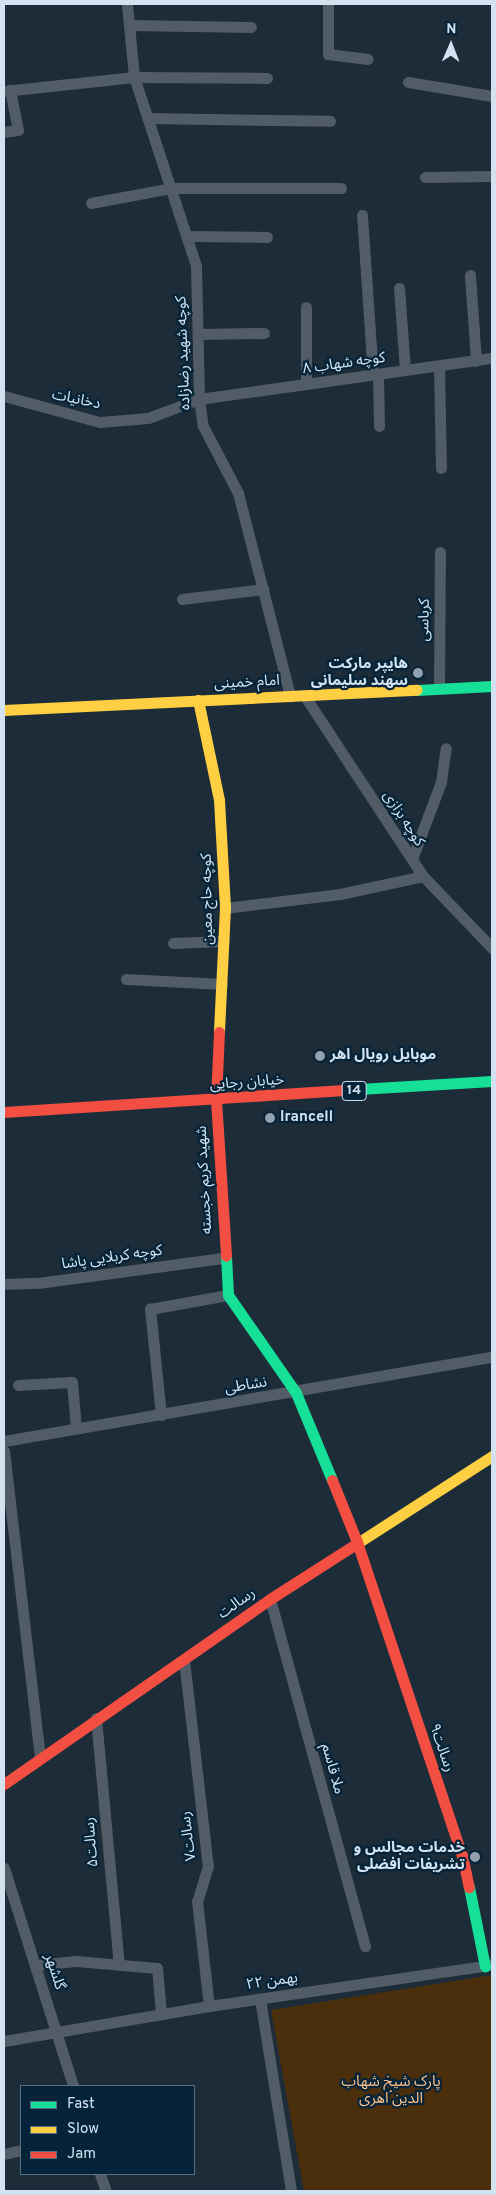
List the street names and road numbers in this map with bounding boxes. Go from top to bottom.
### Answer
street label: کوچه شهید رضازاده [173,296,195,410]
street label: کوچه شهاب ۸ [301,349,387,379]
street label: دخانیات [50,386,102,414]
street label: کرباسی [416,598,434,642]
street label: امام خمینی [214,672,280,694]
street label: کوچه بزازی [378,788,428,850]
street label: کوچه حاج معین [198,853,218,945]
street label: خیابان رجایی [209,1071,285,1095]
road number: 14 [342,1080,366,1102]
street label: شهید کریم خجسته [193,1125,217,1235]
street label: کوچه کربلایی پاشا [60,1242,164,1274]
street label: نشاطی [224,1374,268,1398]
street label: رسالت [215,1585,259,1623]
street label: رسالت۹ [424,1721,458,1775]
street label: ملا قاسم [317,1742,347,1796]
street label: رسالت۷ [177,1810,201,1862]
street label: رسالت۵ [81,1816,103,1868]
street label: گلشهر [40,1952,68,1992]
street label: ۲۲ بهمن [245,1969,299,1995]

